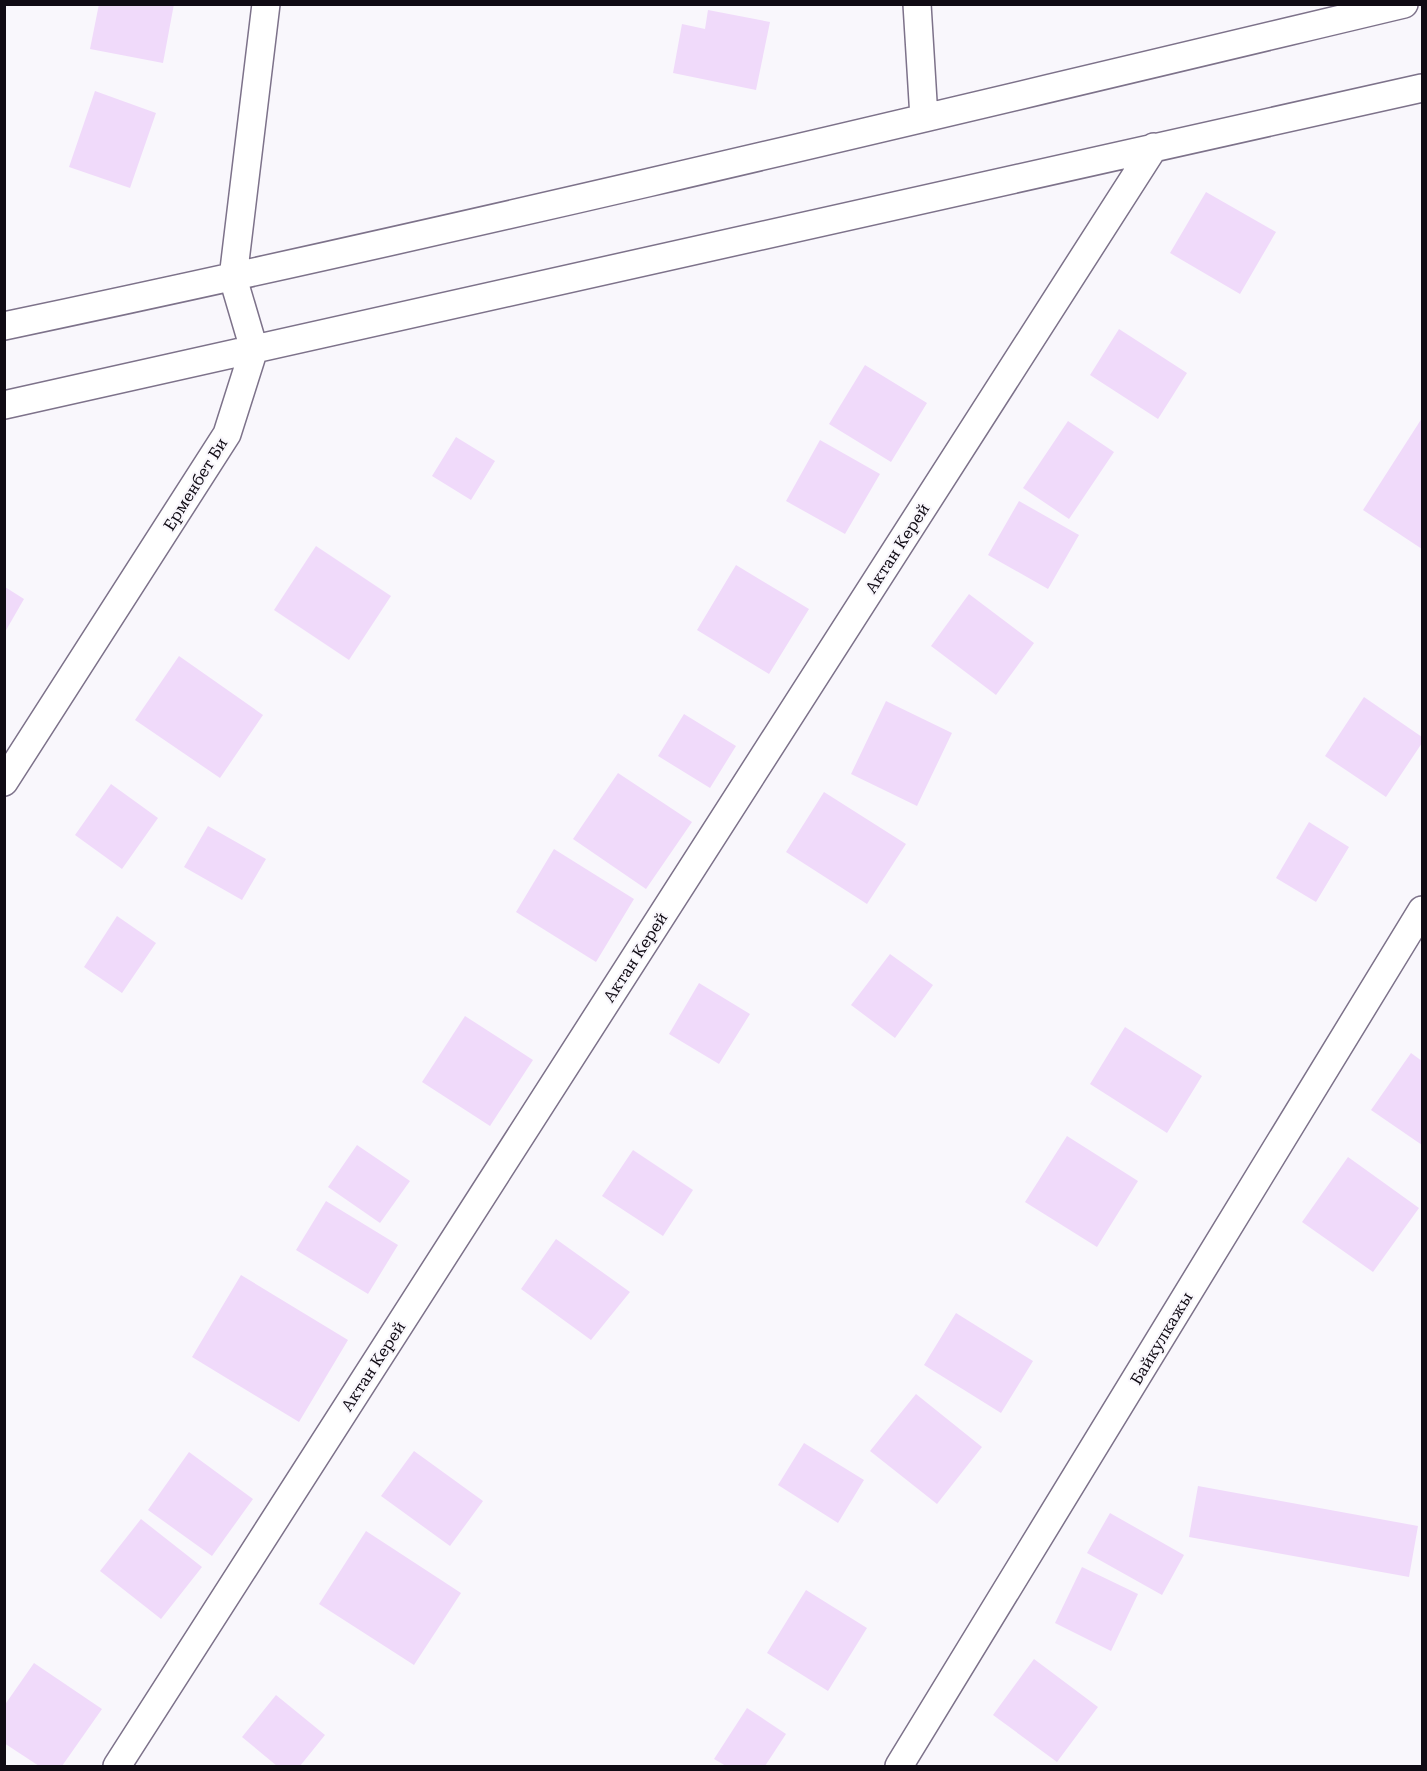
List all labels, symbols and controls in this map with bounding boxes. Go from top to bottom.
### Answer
street label: Ерменбет Би [159,434,232,534]
street label: Актан Керей [861,500,934,597]
street label: Актан Керей [599,909,672,1006]
street label: Байкулкажы [1126,1288,1197,1388]
street label: Актан Керей [337,1318,410,1415]

